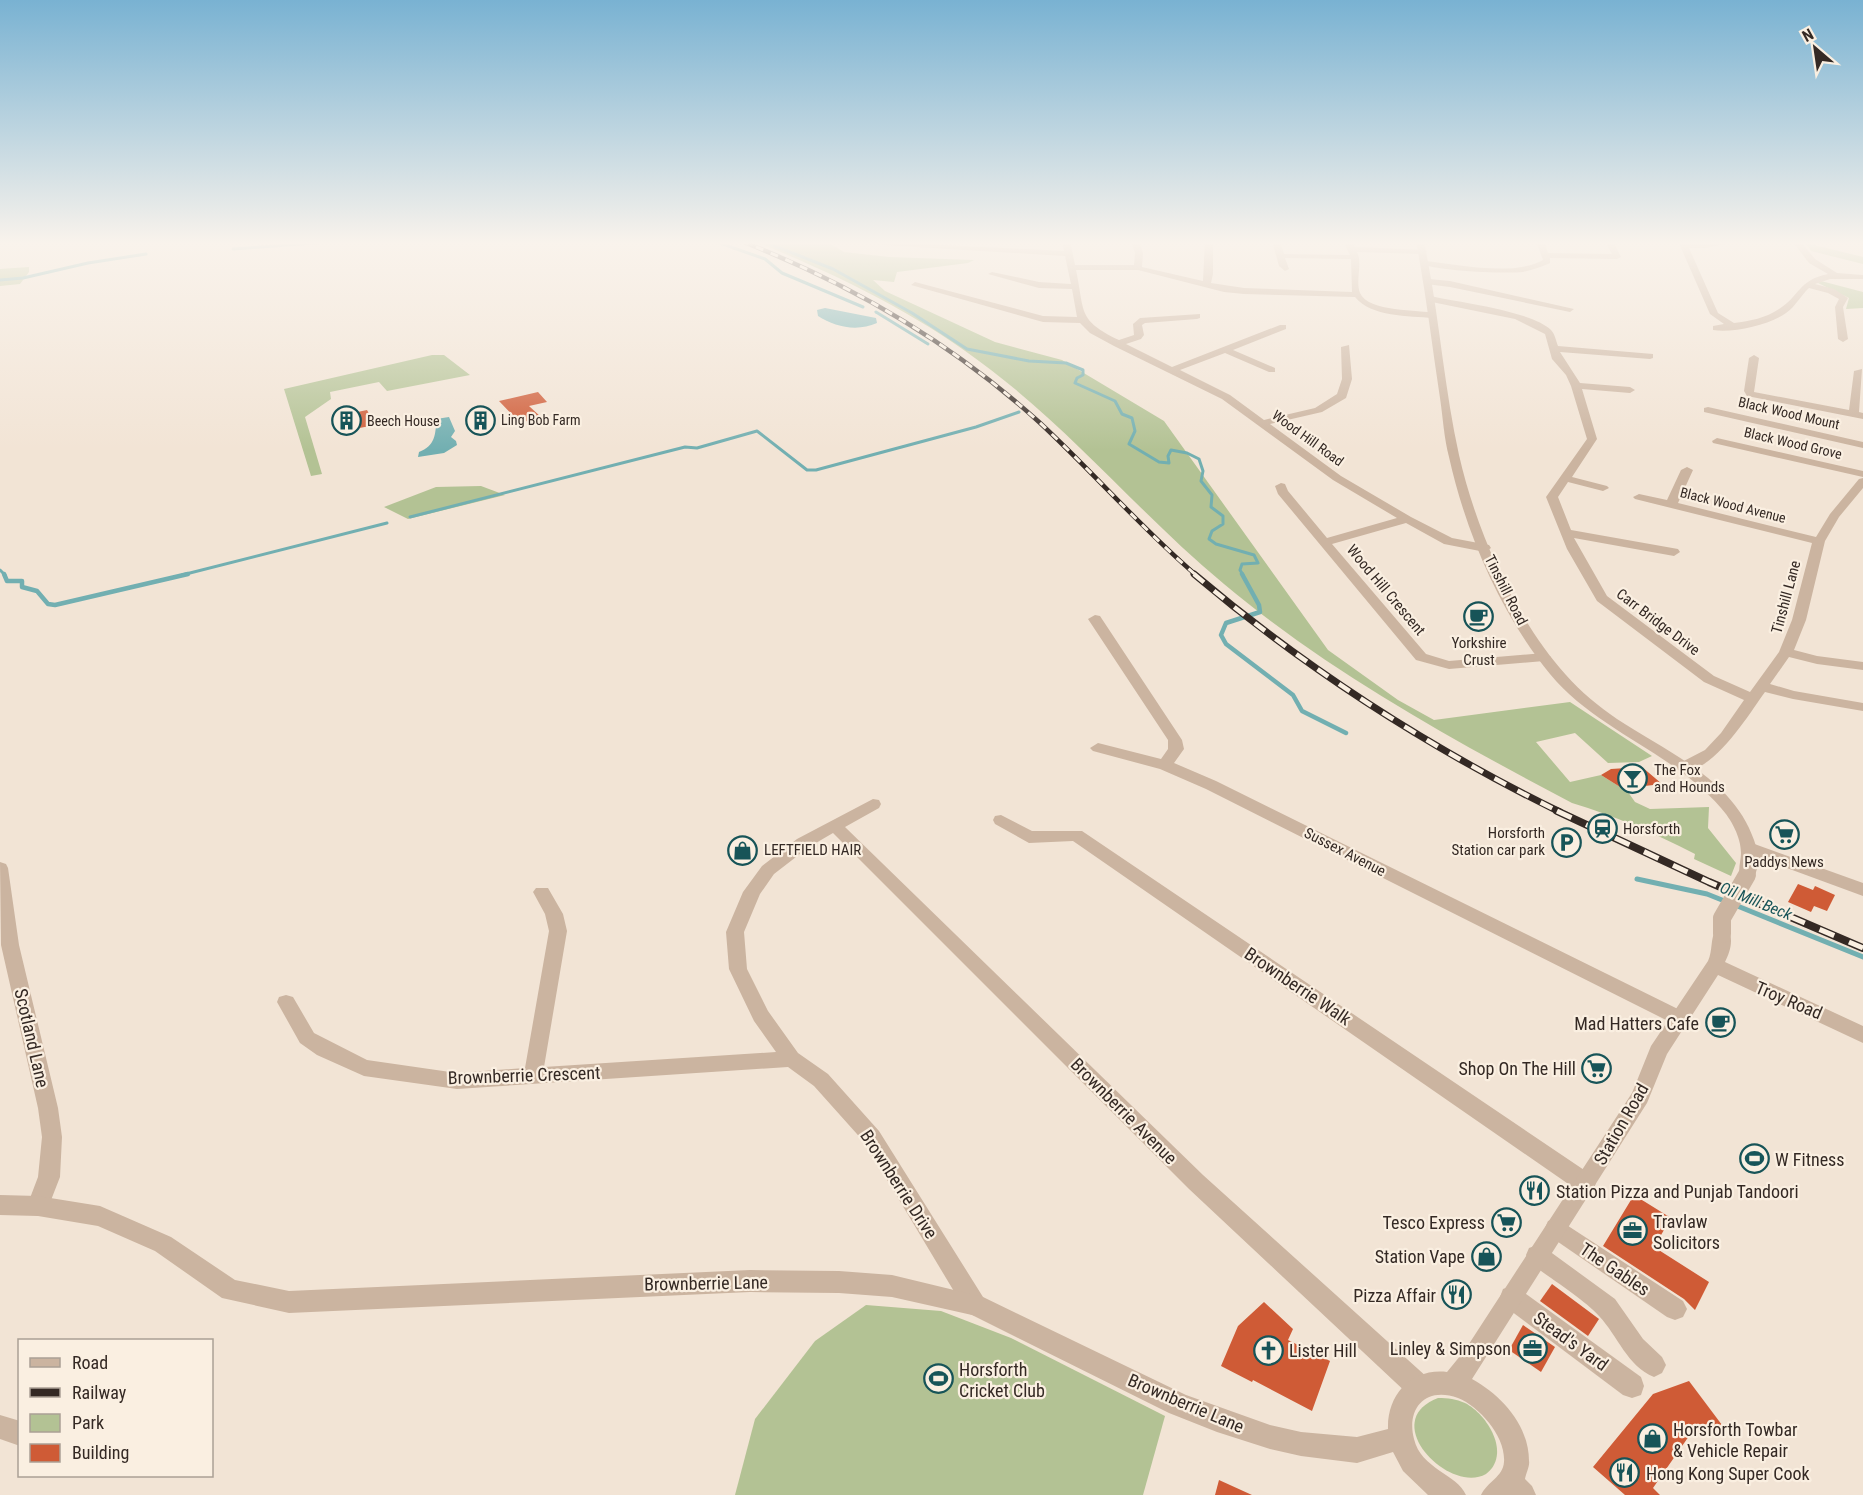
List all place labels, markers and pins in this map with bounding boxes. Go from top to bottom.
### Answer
building icon: Ling Bob Farm [464,404,496,436]
building icon: Beech House [330,405,362,437]
place label: Ling Bob Farm [501,412,581,428]
place label: Beech House [367,413,440,429]
cafe icon: Yorkshire Crust [1463,600,1495,632]
place label: Yorkshire Crust [1451,634,1507,669]
place label: The Fox and Hounds [1654,761,1725,796]
bar icon: The Fox and Hounds [1617,763,1649,795]
station icon: Horsforth [1586,813,1618,845]
supermarket icon: Paddys News [1768,819,1800,851]
place label: Horsforth [1623,820,1680,838]
place label: Horsforth Station car park [1451,824,1545,859]
parking icon: Horsforth Station car park [1550,826,1582,858]
shop icon: LEFTFIELD HAIR [727,834,759,866]
place label: LEFTFIELD HAIR [764,841,861,859]
place label: Paddys News [1744,853,1824,871]
cafe icon: Mad Hatters Cafe [1704,1007,1736,1039]
place label: Mad Hatters Cafe [1574,1013,1699,1034]
supermarket icon: Shop On The Hill [1581,1052,1613,1084]
place label: Shop On The Hill [1458,1058,1576,1079]
sports icon: W Fitness [1738,1143,1770,1175]
place label: W Fitness [1775,1149,1845,1170]
restaurant icon: Station Pizza and Punjab Tandoori [1519,1175,1551,1207]
place label: Station Pizza and Punjab Tandoori [1556,1181,1799,1202]
supermarket icon: Tesco Express [1490,1206,1522,1238]
place label: Travlaw Solicitors [1653,1211,1720,1253]
place label: Tesco Express [1382,1212,1485,1233]
office icon: Travlaw Solicitors [1616,1215,1648,1247]
shop icon: Station Vape [1470,1240,1502,1272]
place label: Station Vape [1375,1246,1465,1267]
restaurant icon: Pizza Affair [1441,1279,1473,1311]
place label: Pizza Affair [1353,1285,1437,1306]
office icon: Linley & Simpson [1516,1332,1548,1364]
church icon: Lister Hill [1252,1334,1284,1366]
place label: Linley & Simpson [1390,1338,1511,1359]
place label: Lister Hill [1289,1340,1357,1361]
place label: Horsforth Cricket Club [959,1359,1045,1401]
sports icon: Horsforth Cricket Club [922,1363,954,1395]
place label: Horsforth Towbar & Vehicle Repair [1673,1419,1798,1461]
shop icon: Horsforth Towbar & Vehicle Repair [1636,1423,1668,1455]
restaurant icon: Hong Kong Super Cook [1609,1457,1641,1489]
place label: Hong Kong Super Cook [1646,1463,1810,1484]

